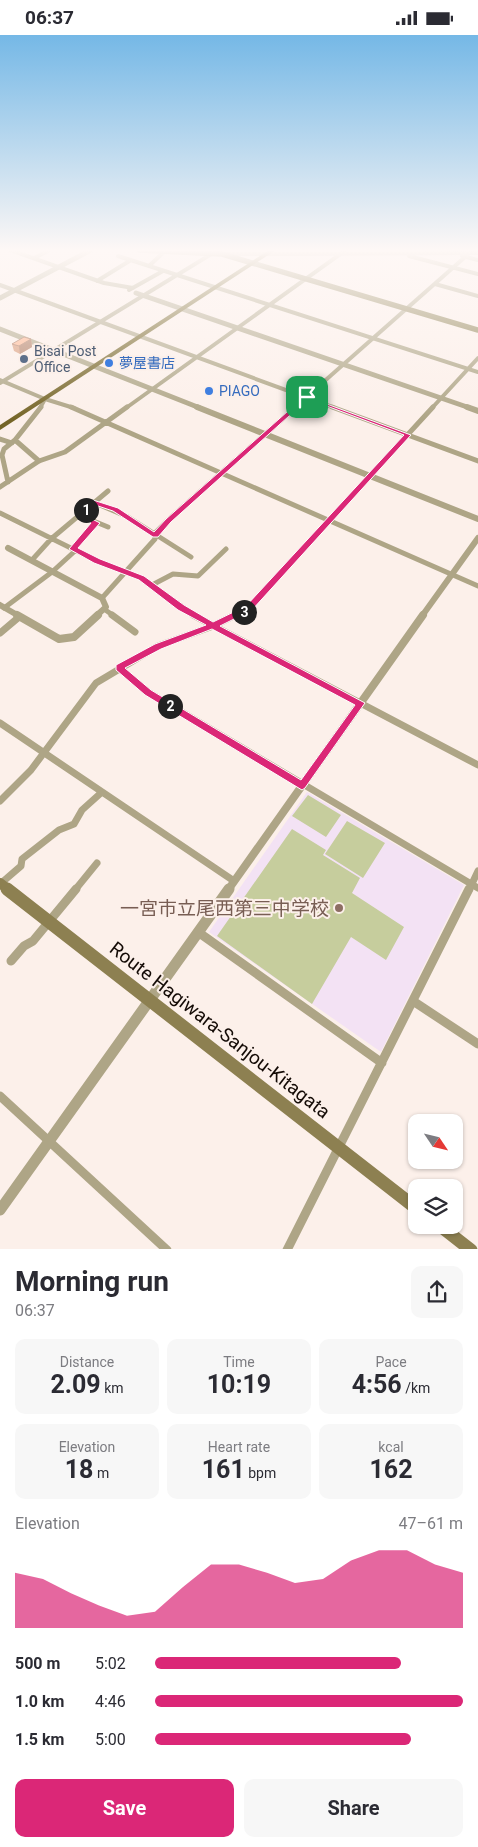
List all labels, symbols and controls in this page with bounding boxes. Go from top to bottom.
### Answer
text: 06:37 [25,6,74,29]
place label: Bisai Post Office [34,343,97,375]
marker: Bisai Post Office [18,353,30,365]
place label: 夢屋書店 [119,355,175,371]
marker: 夢屋書店 [103,357,115,369]
pin [286,376,328,418]
place label: PIAGO [219,383,260,399]
icon: arrive [293,383,321,411]
marker: PIAGO [203,385,215,397]
pin: 1 [74,497,98,523]
text: 1 [82,502,91,518]
pin: 3 [232,599,256,625]
text: 3 [240,604,249,620]
pin: 2 [158,693,182,719]
text: 2 [166,698,175,714]
place label: 一宮市立尾西第三中学校 [120,897,329,920]
marker: 一宮市立尾西第三中学校 [333,902,345,914]
street label: Route Hagiwara-Sanjou-Kitagata [105,937,335,1123]
north arrow [408,1114,462,1169]
map controls [408,1114,463,1234]
button: layers [408,1179,463,1234]
text: Morning run [15,1265,169,1298]
button: share [411,1266,463,1318]
text: 06:37 [15,1301,55,1320]
text: Distance [60,1354,114,1370]
text: Time [223,1354,255,1370]
text: Pace [375,1354,407,1370]
text: 2.09 [50,1370,101,1399]
text: 10:19 [207,1370,271,1399]
text: 4:56 [352,1370,402,1399]
text: km [101,1380,124,1396]
text: /km [402,1380,430,1396]
text: Elevation [59,1439,115,1455]
text: Heart rate [208,1439,270,1455]
text: kcal [378,1439,404,1455]
text: 18 [65,1455,93,1484]
text: 161 [202,1455,245,1484]
text: 162 [369,1455,413,1484]
text: m [93,1465,109,1481]
text: bpm [245,1465,276,1481]
text: Elevation [15,1514,80,1533]
text: 47–61 m [399,1514,463,1533]
text: 500 m [15,1654,60,1673]
text: 5:02 [95,1654,126,1673]
text: 1.0 km [15,1692,64,1711]
text: 4:46 [95,1692,126,1711]
text: 1.5 km [15,1730,64,1749]
text: 5:00 [95,1730,126,1749]
button: Save [15,1779,234,1837]
button: Share [244,1779,463,1837]

